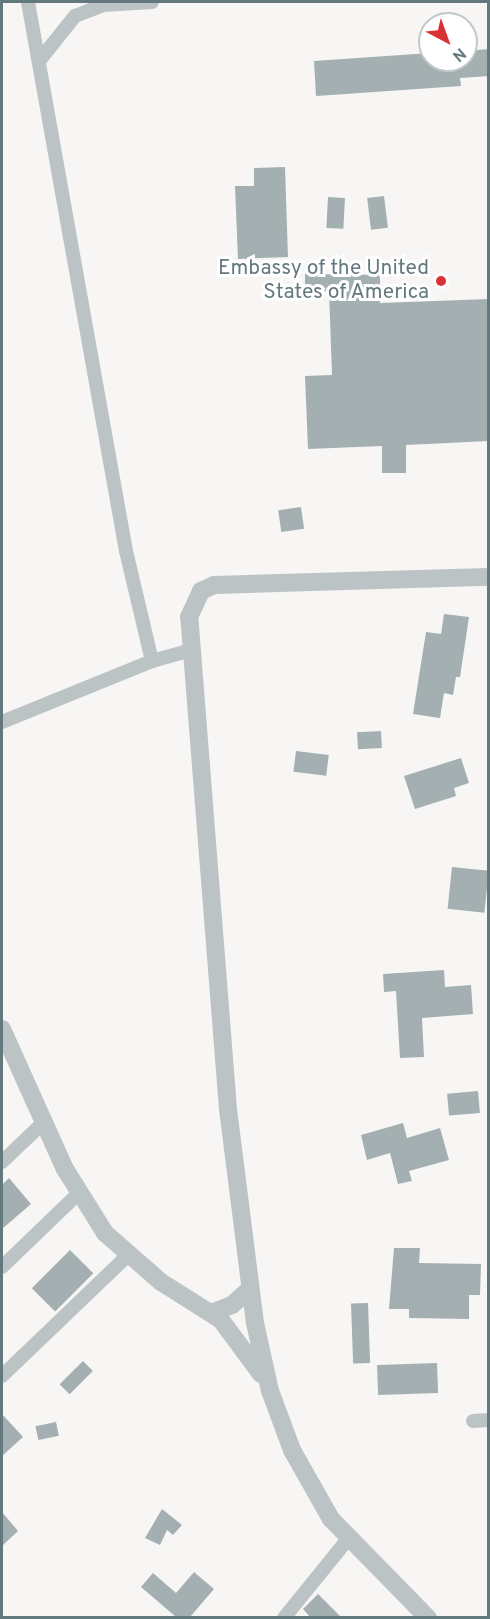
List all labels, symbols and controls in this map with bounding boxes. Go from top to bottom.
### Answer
north arrow [418,12,478,72]
text: N [448,43,469,65]
place label: Embassy of the United States of America [218,256,429,306]
marker: Embassy of the United States of America [434,274,448,288]

